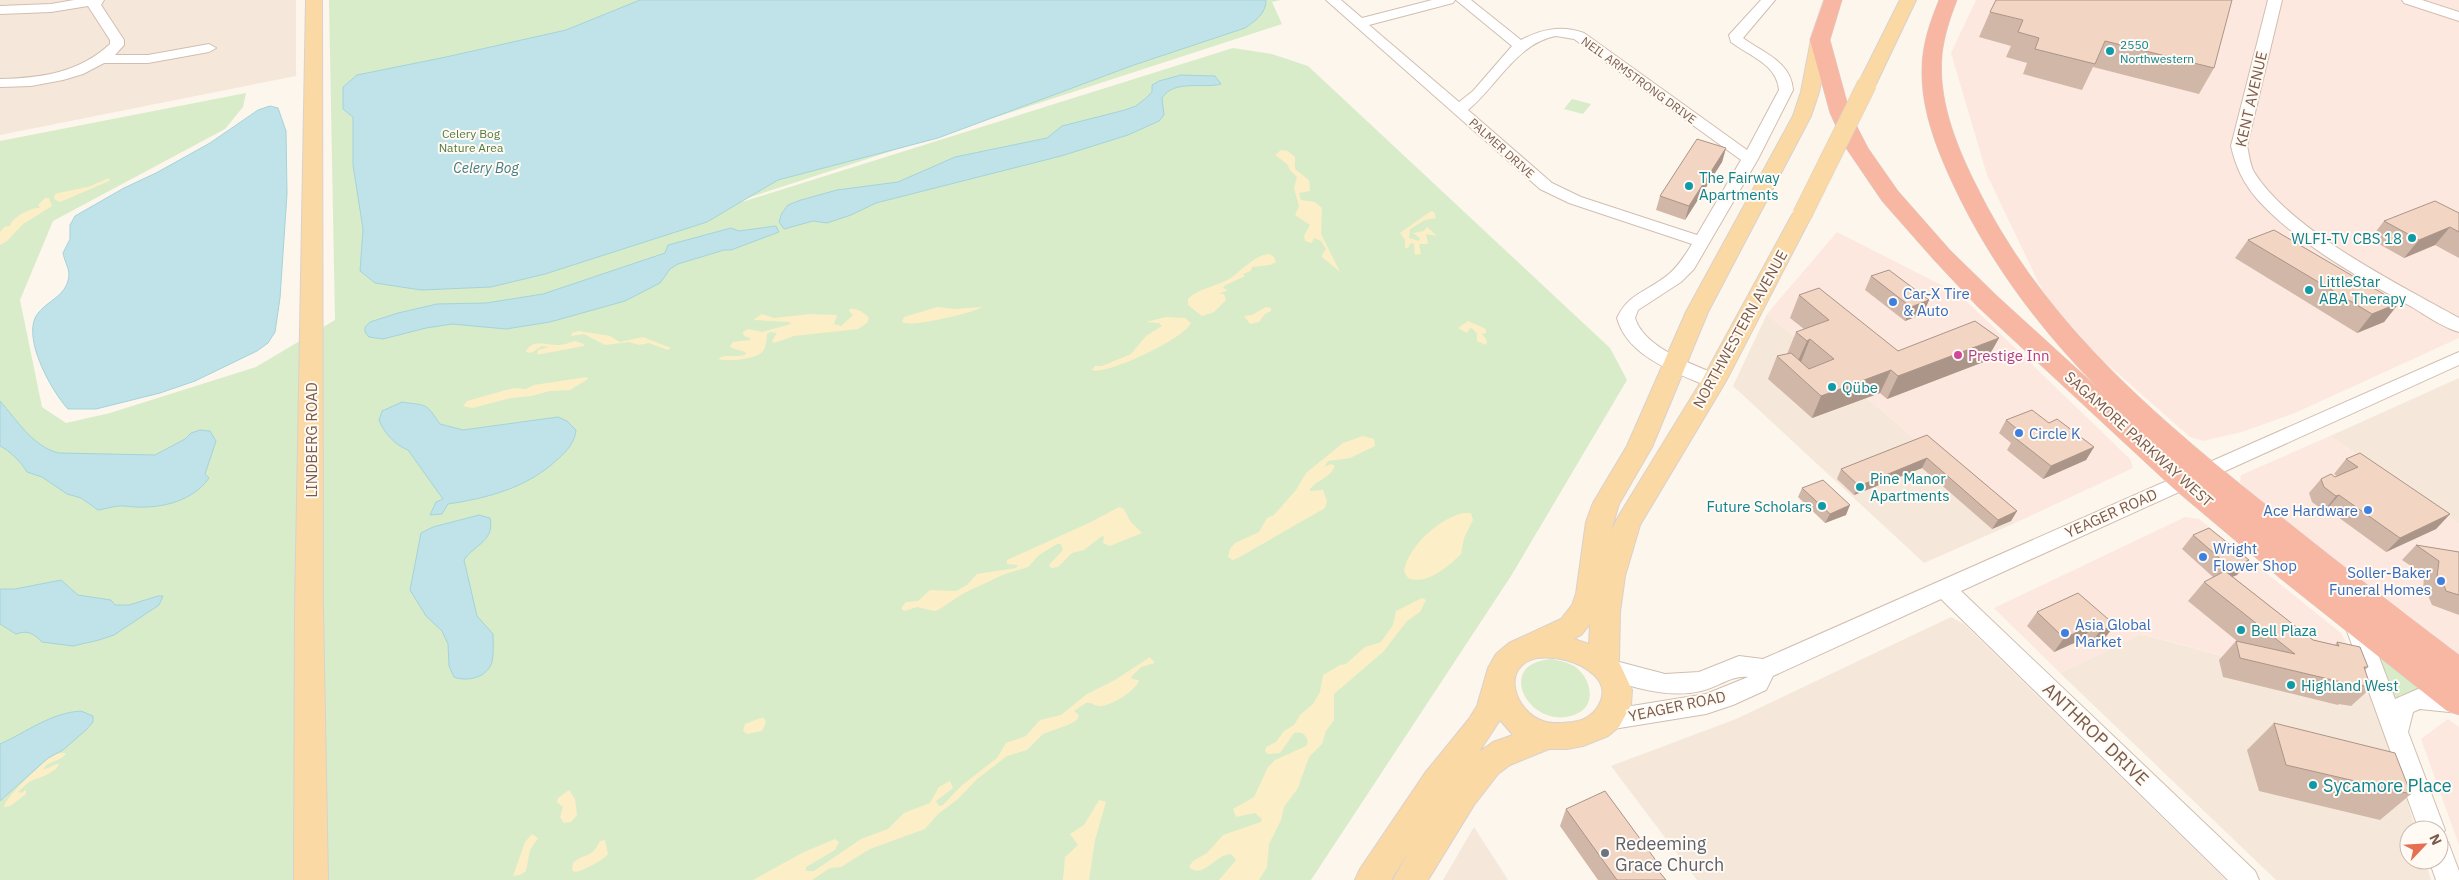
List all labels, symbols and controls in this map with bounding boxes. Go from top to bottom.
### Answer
street label: NEIL ARMSTRONG DRIVE [1579,33,1699,127]
place label: 2550 Northwestern [2120,37,2194,66]
marker: 2550 Northwestern [2104,45,2116,57]
street label: KENT AVENUE [2231,49,2271,149]
street label: PALMER DRIVE [1466,115,1538,181]
park label: Celery Bog Nature Area [439,126,504,155]
water label: Celery Bog [453,159,520,177]
place label: The Fairway Apartments [1699,168,1780,204]
marker: The Fairway Apartments [1683,180,1695,192]
place label: WLFI-TV CBS 18 [2291,229,2402,248]
marker: WLFI-TV CBS 18 [2406,232,2418,244]
street label: NORTHWESTERN AVENUE [1689,247,1791,411]
place label: LittleStar ABA Therapy [2319,272,2407,308]
place label: Car-X Tire & Auto [1903,284,1970,320]
marker: LittleStar ABA Therapy [2303,284,2315,296]
marker: Car-X Tire & Auto [1887,296,1899,308]
place label: Prestige Inn [1968,346,2049,365]
marker: Prestige Inn [1952,349,1964,361]
street label: SAGAMORE PARKWAY WEST [2061,367,2218,511]
place label: Qübe [1842,378,1878,397]
marker: Qübe [1826,381,1838,393]
street label: LINDBERG ROAD [302,382,321,498]
place label: Circle K [2029,424,2081,443]
marker: Circle K [2013,427,2025,439]
place label: Pine Manor Apartments [1870,469,1950,505]
marker: Pine Manor Apartments [1854,481,1866,493]
street label: YEAGER ROAD [2062,484,2160,542]
place label: Future Scholars [1706,497,1812,516]
marker: Future Scholars [1816,500,1828,512]
place label: Ace Hardware [2263,501,2358,520]
marker: Ace Hardware [2362,504,2374,516]
place label: Wright Flower Shop [2213,539,2297,575]
marker: Wright Flower Shop [2197,551,2209,563]
place label: Soller-Baker Funeral Homes [2329,563,2431,599]
marker: Soller-Baker Funeral Homes [2435,575,2447,587]
place label: Asia Global Market [2075,615,2151,651]
place label: Bell Plaza [2251,621,2317,640]
marker: Bell Plaza [2235,624,2247,636]
marker: Asia Global Market [2059,627,2071,639]
place label: Highland West [2301,676,2399,695]
street label: ANTHROP DRIVE [2038,678,2154,790]
marker: Highland West [2285,679,2297,691]
street label: YEAGER ROAD [1627,686,1727,726]
place label: Sycamore Place [2323,774,2452,797]
marker: Sycamore Place [2307,779,2319,791]
north arrow [2399,820,2449,870]
text: N [2425,831,2446,848]
place label: Redeeming Grace Church [1615,832,1724,876]
marker: Redeeming Grace Church [1599,847,1611,859]

